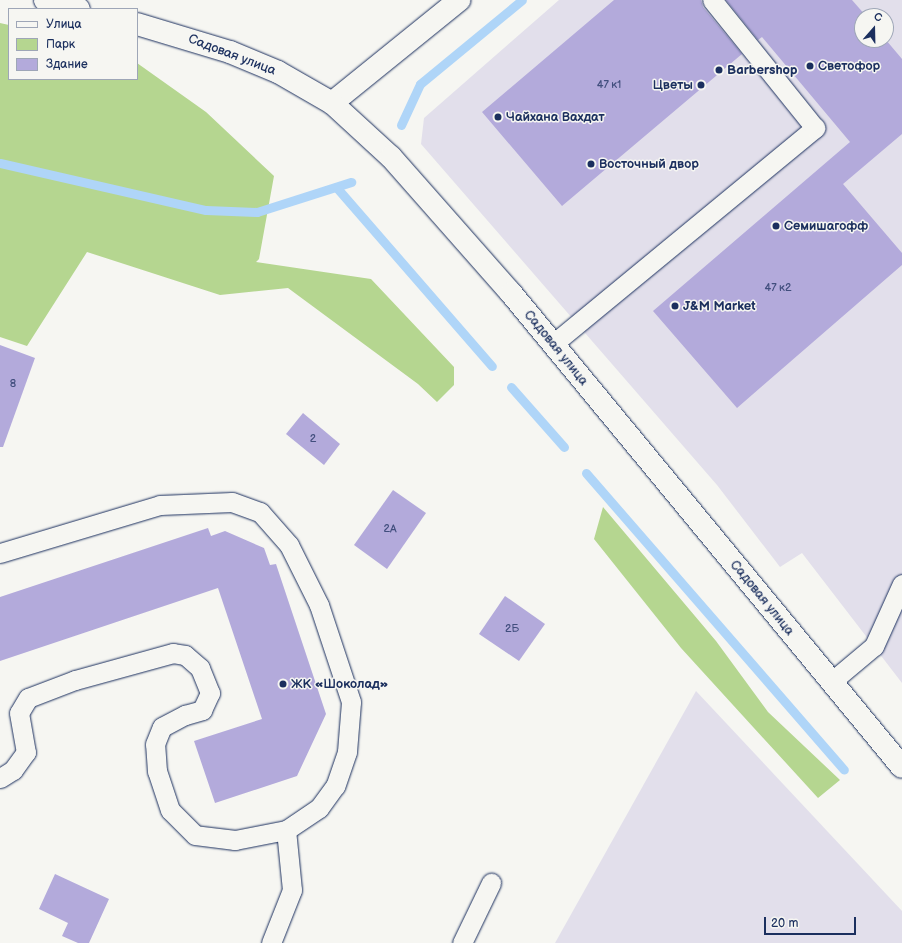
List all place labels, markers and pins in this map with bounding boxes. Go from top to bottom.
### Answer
place label: Светофор [818,58,880,74]
marker: Светофор [805,61,815,71]
place label: Barbershop [727,62,797,78]
marker: Barbershop [714,65,724,75]
place label: Цветы [653,77,693,93]
marker: Цветы [696,80,706,90]
place label: Чайхана Вахдат [506,109,605,125]
marker: Чайхана Вахдат [493,112,503,122]
place label: Восточный двор [599,156,699,172]
marker: Восточный двор [586,159,596,169]
place label: Семишагофф [784,218,868,234]
marker: Семишагофф [771,221,781,231]
place label: J&M Market [683,298,756,314]
marker: J&M Market [670,301,680,311]
place label: ЖК «Шоколад» [291,676,388,692]
marker: ЖК «Шоколад» [278,679,288,689]

